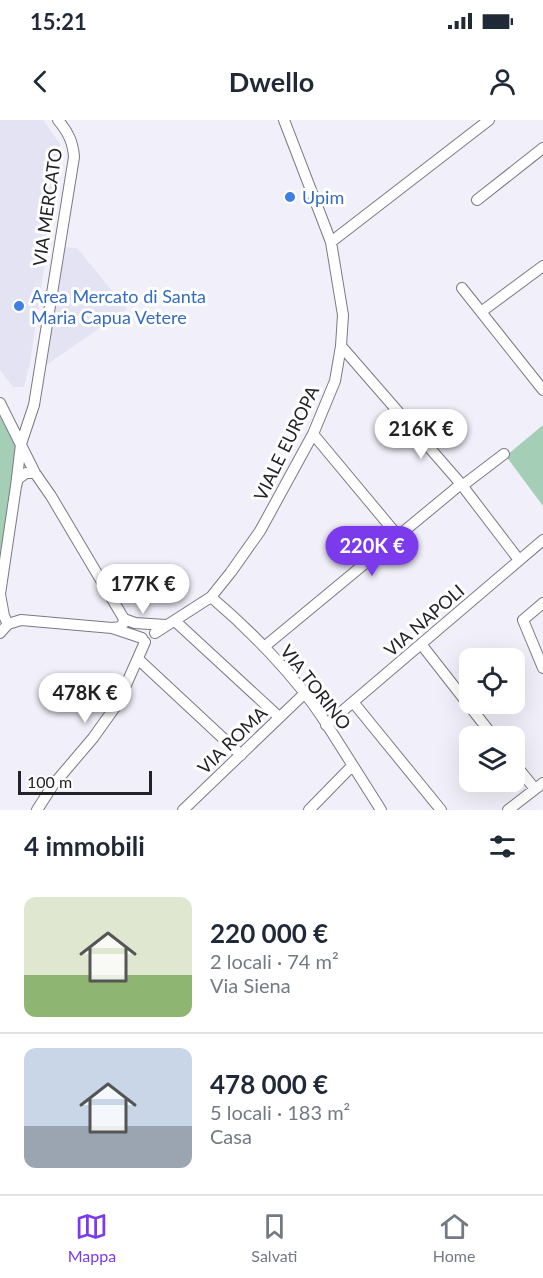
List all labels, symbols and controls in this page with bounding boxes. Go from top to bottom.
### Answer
text: 15:21 [30,8,87,35]
icon: back [24,65,57,98]
text: Dwello [229,65,314,98]
icon: person [486,65,519,98]
street label: VIA MERCATO [28,147,66,267]
place label: Upim [302,186,344,208]
marker: Upim [283,190,297,204]
place label: Area Mercato di Santa Maria Capua Vetere [31,285,206,328]
marker: Area Mercato di Santa Maria Capua Vetere [12,299,26,313]
street label: VIALE EUROPA [249,381,324,504]
pin: 216K € [372,409,470,460]
text: 216K € [389,416,453,440]
pin: 220K € [323,526,421,577]
text: 220K € [340,533,404,557]
pin: 177K € [94,564,192,615]
text: 177K € [111,571,175,595]
street label: VIA NAPOLI [379,579,469,661]
street label: VIA TORINO [276,640,356,734]
map controls [459,648,525,792]
button: locate [459,648,525,714]
pin: 478K € [36,673,134,724]
text: 478K € [53,680,117,704]
street label: VIA ROMA [193,701,272,778]
button: layers [459,726,525,792]
scale bar [18,768,152,796]
text: 100 m [27,772,72,791]
text: 4 immobili [24,830,145,862]
icon: filters [486,830,519,863]
text: 220 000 € [210,917,328,949]
icon: home [72,921,144,993]
text: 2 locali · 74 m² [210,949,339,973]
text: Via Siena [210,973,291,997]
text: 478 000 € [210,1068,328,1100]
icon: home [72,1072,144,1144]
text: 5 locali · 183 m² [210,1100,350,1124]
text: Casa [210,1124,252,1148]
tab: Mappa [68,1210,116,1265]
tab: Salvati [251,1210,297,1265]
tab: Home [433,1210,475,1265]

